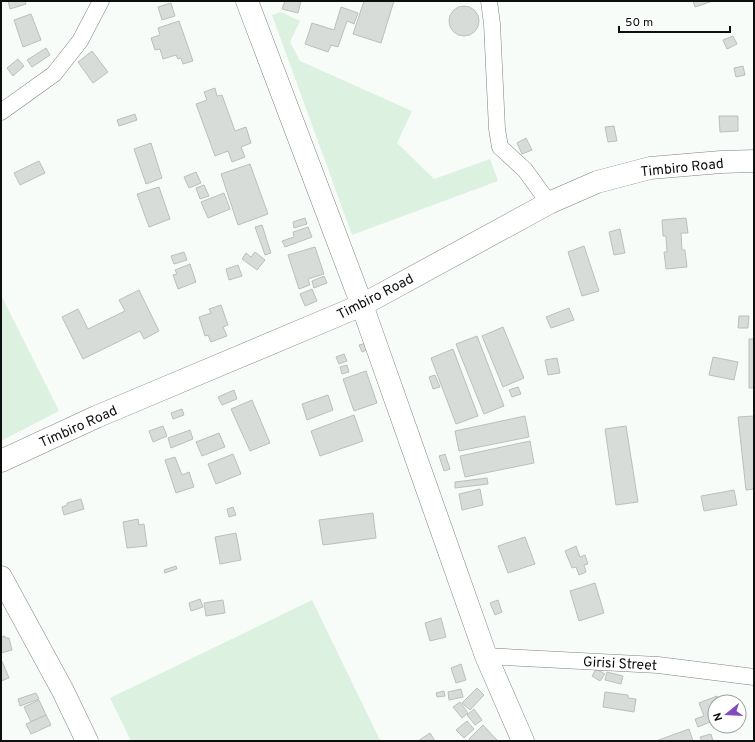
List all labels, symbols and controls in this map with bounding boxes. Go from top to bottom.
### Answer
scale bar [619,8,730,34]
text: 50 m [625,15,653,31]
street label: Timbiro Road [640,156,725,181]
street label: Timbiro Road [335,271,417,324]
street label: Timbiro Road [37,403,120,452]
street label: Girisi Street [582,654,657,675]
north arrow [707,694,747,734]
text: N [711,711,726,723]

